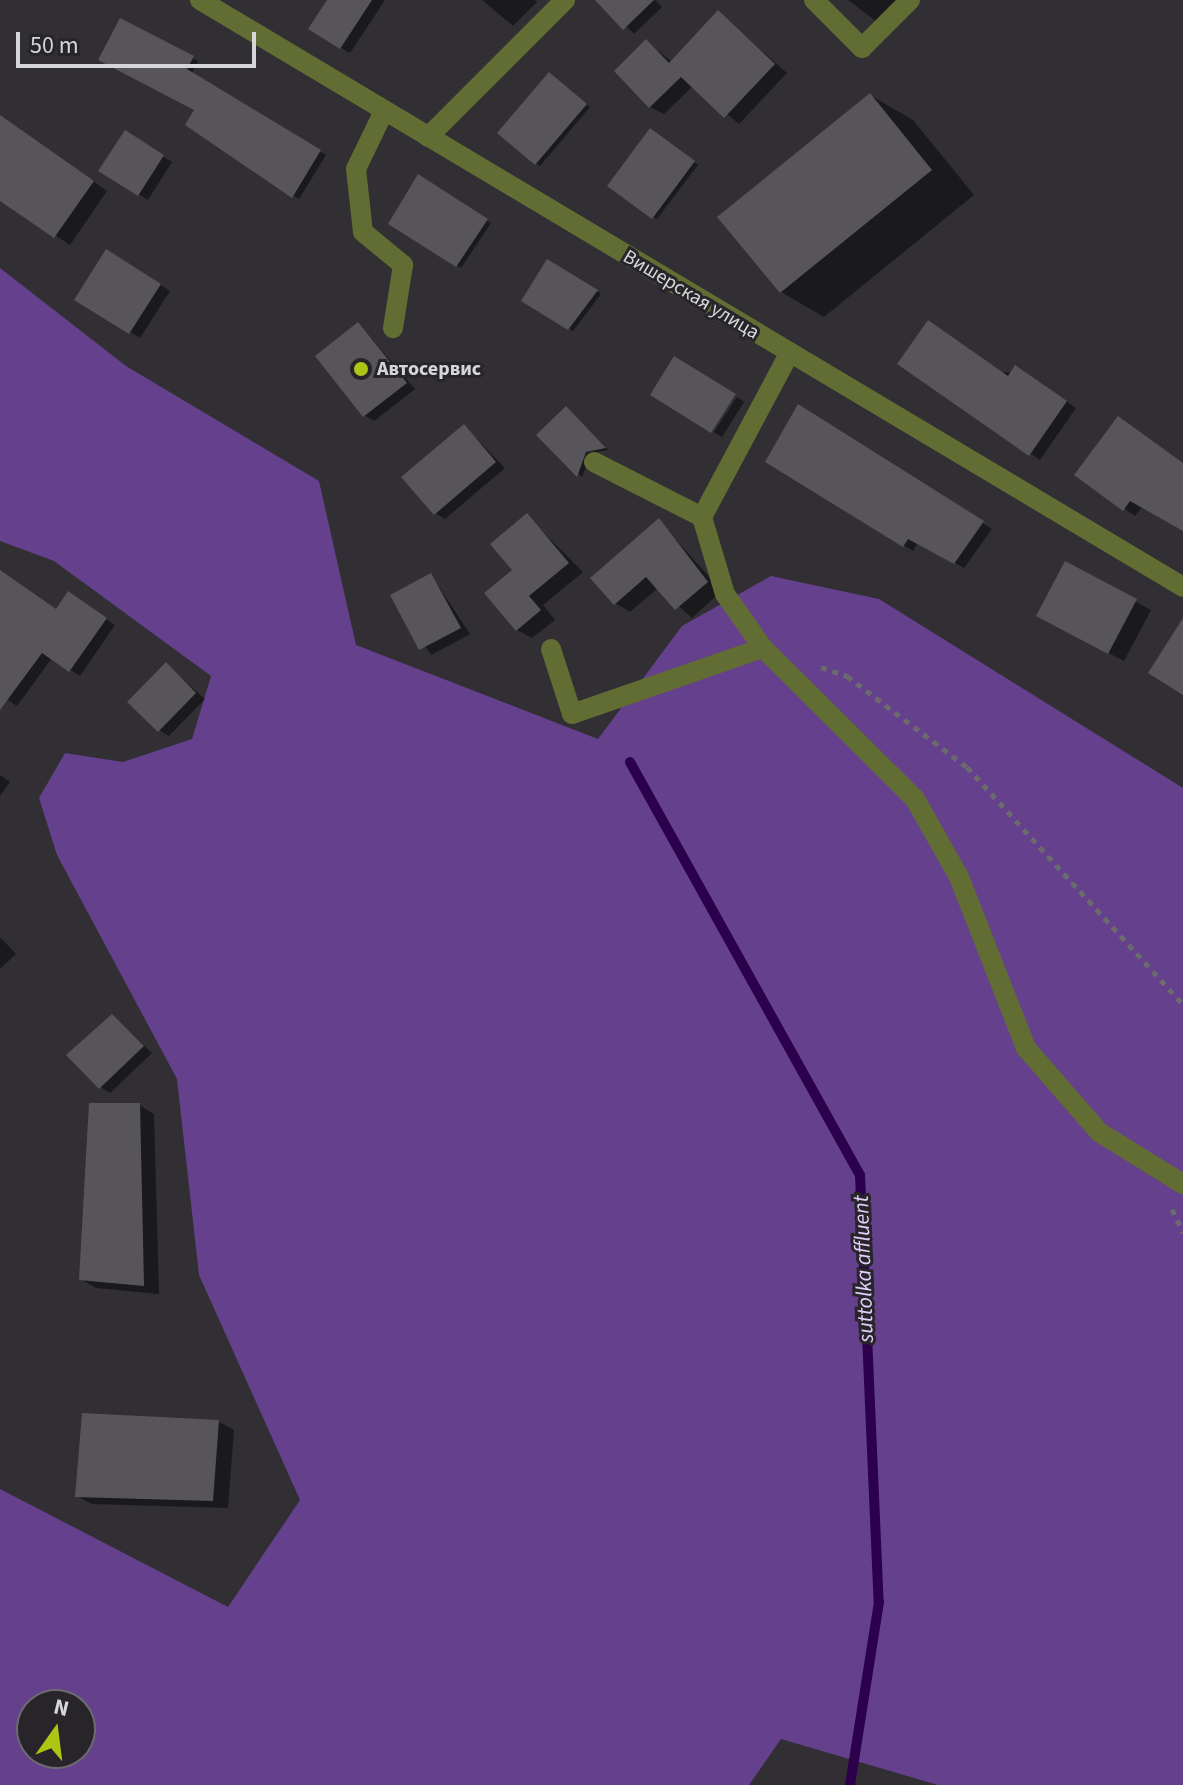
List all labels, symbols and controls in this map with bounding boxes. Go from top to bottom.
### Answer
scale bar [20,16,260,66]
text: 50 m [30,28,79,63]
street label: Вишерская улица [619,245,763,345]
place label: Автосервис [377,357,481,381]
marker: Автосервис [352,360,370,378]
water label: suttolka affluent [848,1195,880,1343]
north arrow [16,1689,96,1769]
text: N [50,1690,72,1725]

